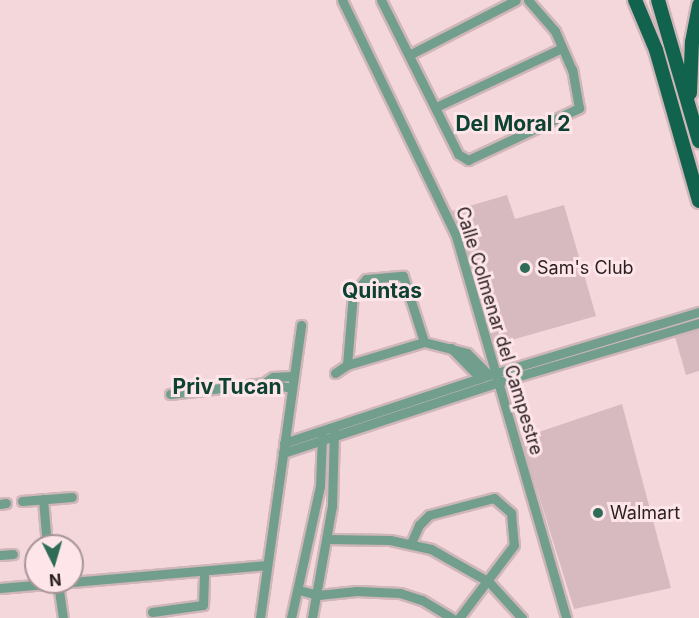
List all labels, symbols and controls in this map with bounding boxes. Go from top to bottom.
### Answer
district label: Del Moral 2 [455,111,571,137]
street label: Calle Colmenar del Campestre [451,204,547,458]
place label: Sam's Club [537,257,634,279]
marker: Sam's Club [518,261,532,275]
district label: Quintas [342,278,422,304]
district label: Priv Tucan [173,374,281,400]
place label: Walmart [610,502,680,524]
marker: Walmart [591,506,605,520]
north arrow [24,534,84,594]
text: N [48,569,62,590]

